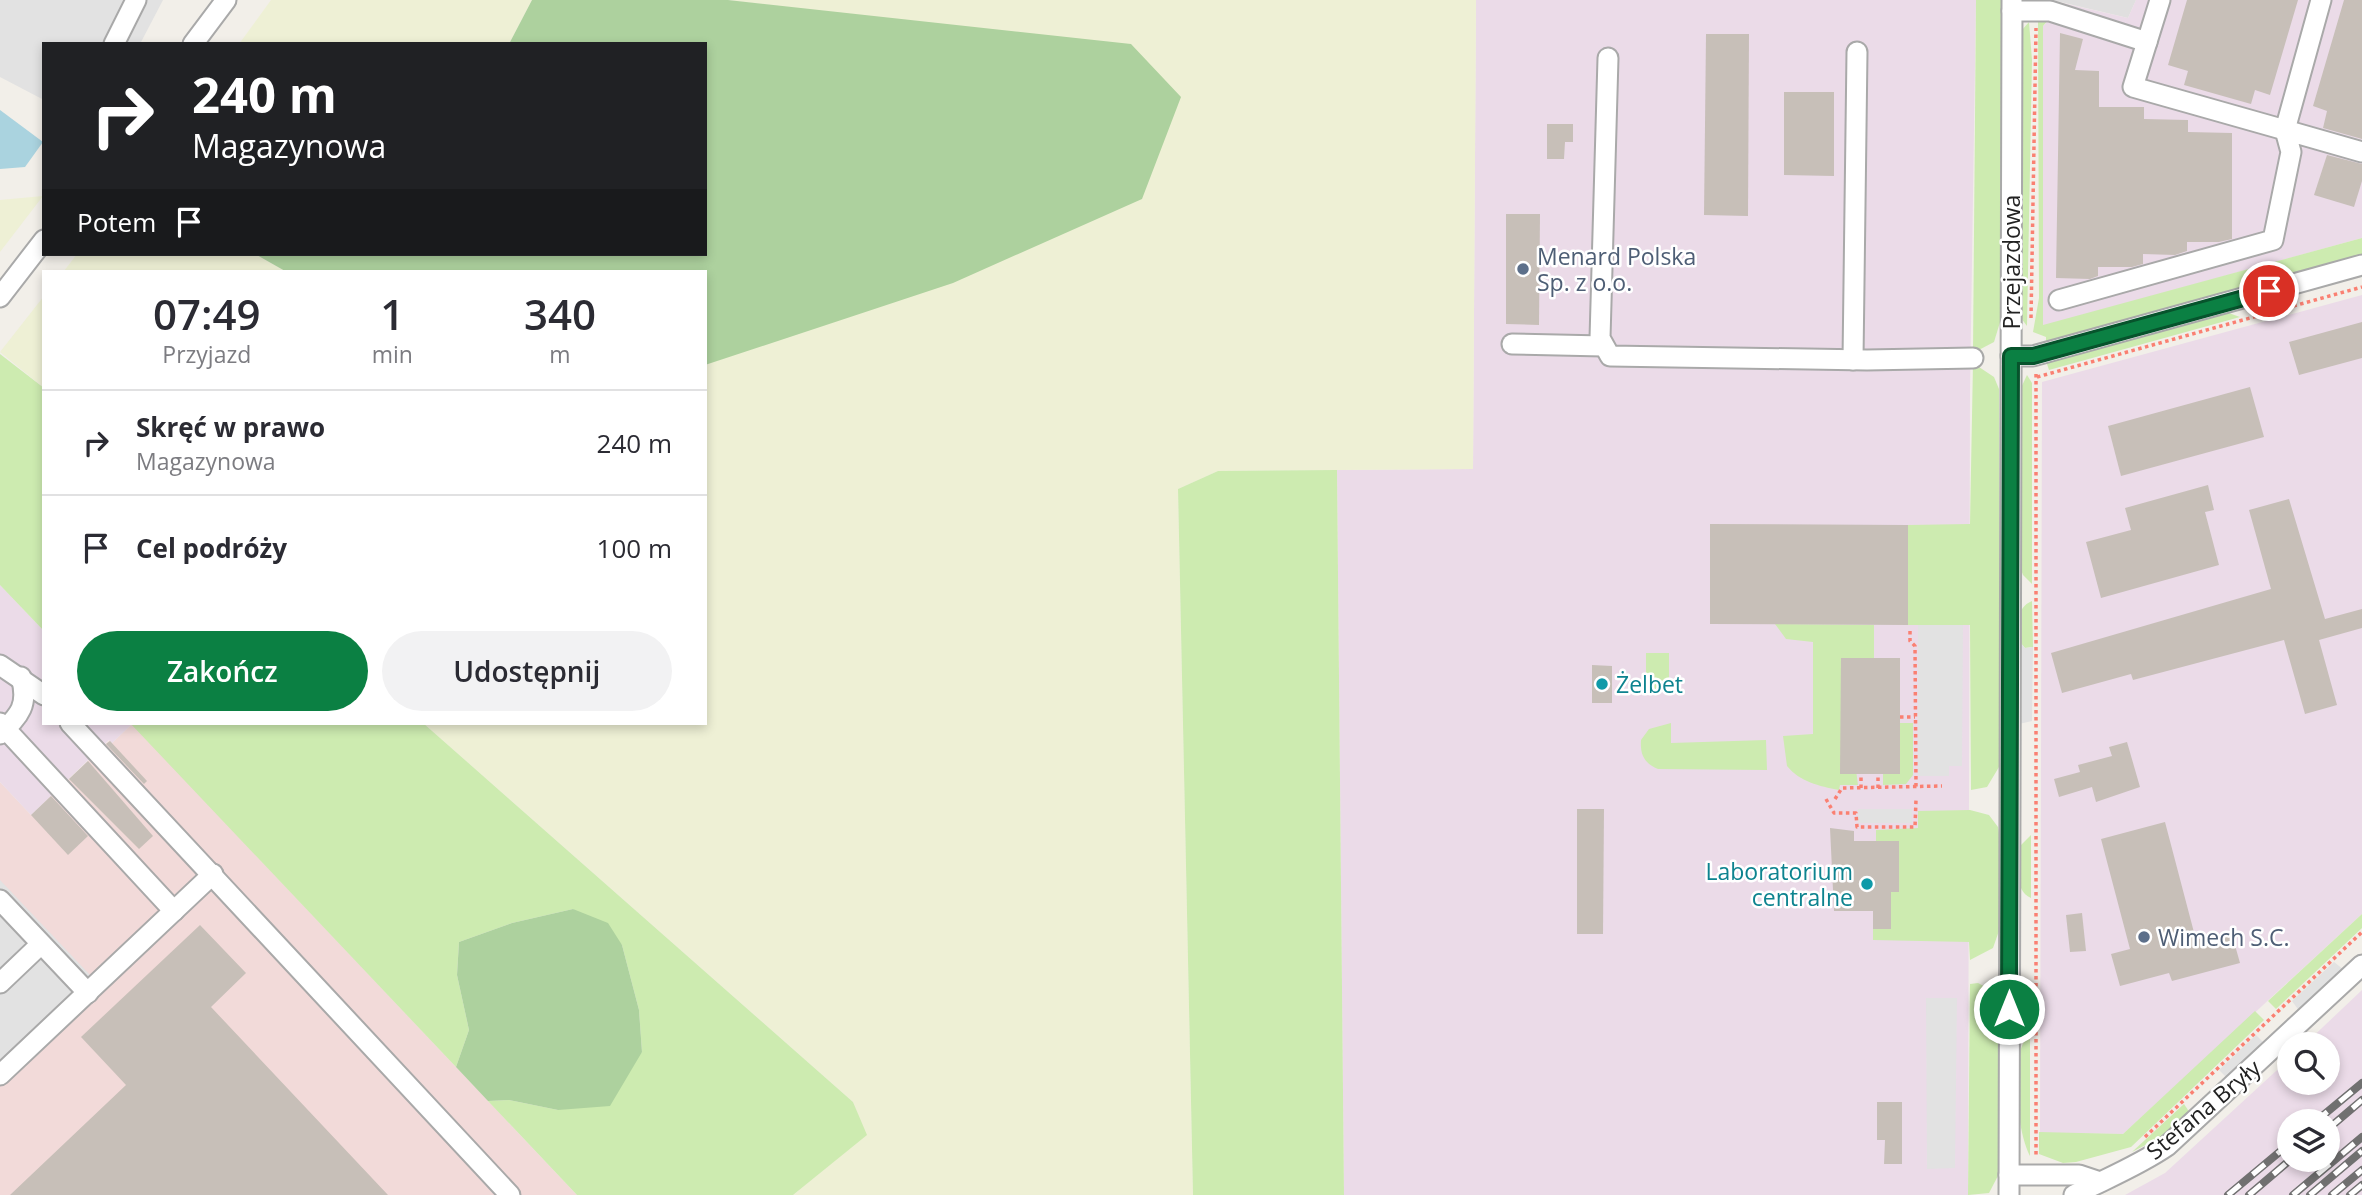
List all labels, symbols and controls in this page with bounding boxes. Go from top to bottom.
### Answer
text: 240 m [192,61,337,127]
icon: right [77,70,168,161]
text: Magazynowa [192,124,386,167]
street label: Przejazdowa [1995,195,2027,329]
icon: arrive [170,203,208,241]
text: Potem [77,204,156,240]
place label: Menard Polska Sp. z o.o. [1537,240,1696,298]
marker: Menard Polska Sp. z o.o. [1515,261,1531,277]
pin [2239,261,2299,321]
icon: arrive [2250,272,2288,310]
text: 07:49 [153,285,261,342]
text: 1 [380,285,404,342]
text: 340 [524,285,596,342]
text: Przyjazd [162,338,251,370]
text: min [372,338,413,370]
text: m [549,338,571,370]
text: Skręć w prawo [136,409,325,445]
icon: right [77,424,115,462]
text: 240 m [597,425,672,461]
text: Magazynowa [136,445,276,477]
icon: arrive [77,529,115,567]
text: Cel podróży [136,530,287,566]
text: 100 m [597,530,672,566]
button: Zakończ [77,631,368,711]
button: Udostępnij [382,631,672,711]
place label: Żelbet [1616,668,1683,700]
marker: Żelbet [1594,676,1610,692]
place label: Laboratorium centralne [1705,855,1853,913]
marker: Laboratorium centralne [1859,876,1875,892]
place label: Wimech S.C. [2158,921,2290,953]
marker: Wimech S.C. [2136,929,2152,945]
position arrow [1972,972,2046,1046]
map controls [2277,1032,2340,1172]
button: search [2277,1032,2340,1095]
street label: Stefana Bryły [2139,1051,2267,1166]
button: layers [2277,1109,2340,1172]

